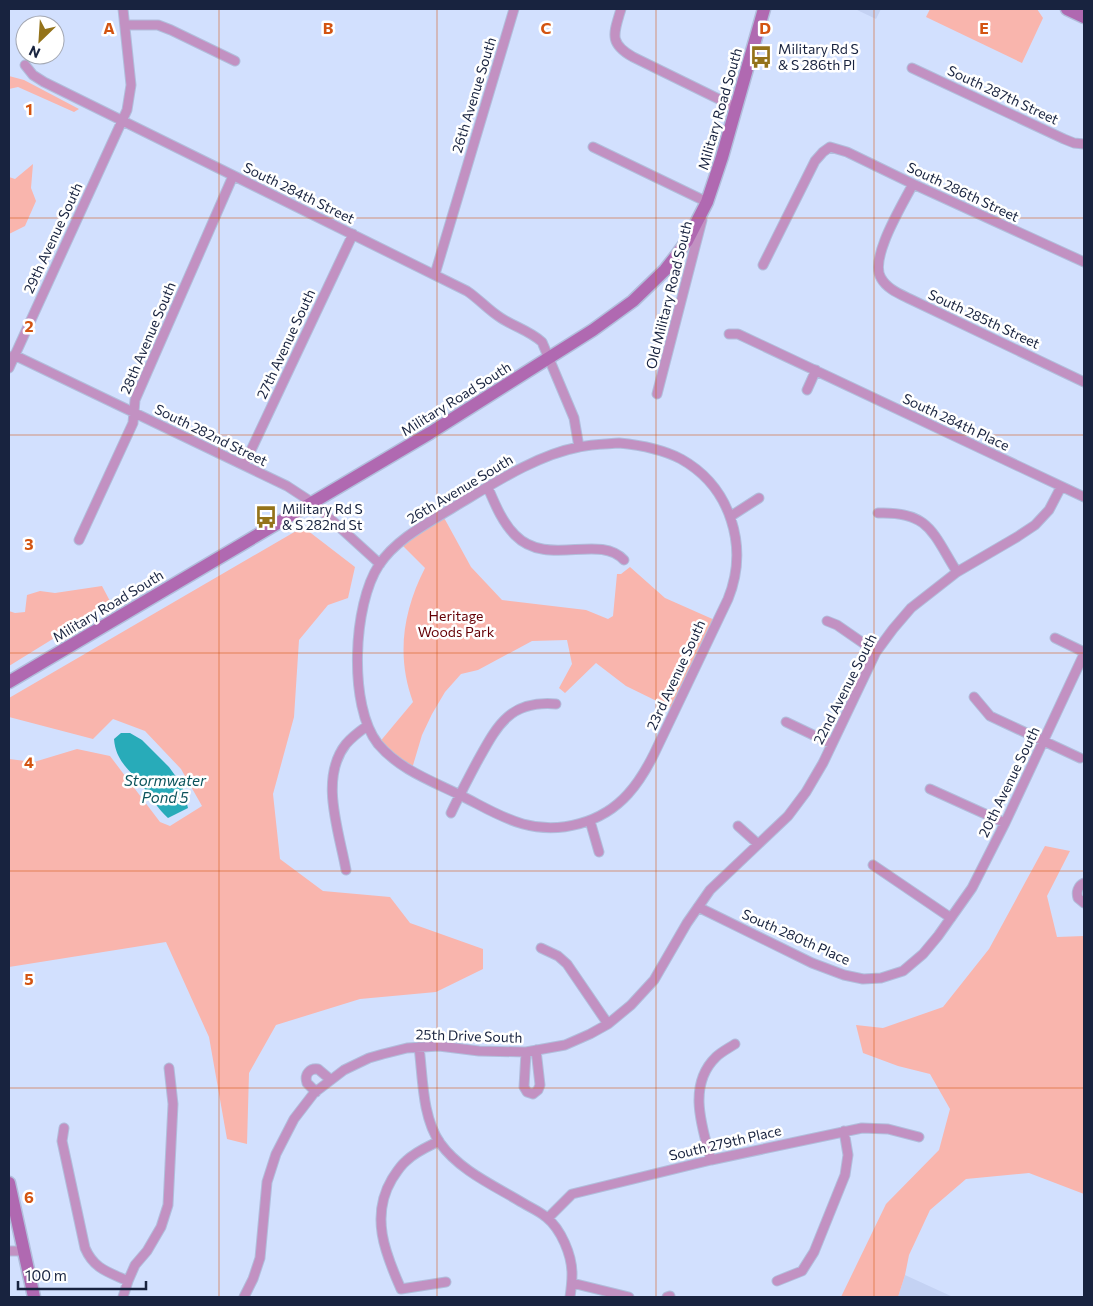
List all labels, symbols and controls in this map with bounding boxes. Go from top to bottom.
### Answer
north arrow [15,15,65,65]
text: A [103,18,115,37]
text: B [323,18,334,37]
text: C [541,18,552,37]
text: D [759,18,771,37]
text: E [979,18,989,37]
street label: 26th Avenue South [448,35,499,155]
place label: Military Rd S & S 286th Pl [778,40,859,73]
text: N [26,42,43,62]
bus stop icon: Military Rd S & S 286th Pl [748,44,774,70]
street label: Military Road South [694,46,745,172]
street label: South 287th Street [945,61,1062,128]
text: 1 [25,99,33,118]
street label: South 284th Street [241,158,358,227]
street label: South 286th Street [905,158,1022,225]
street label: 29th Avenue South [19,180,86,296]
street label: Old Military Road South [642,219,695,371]
street label: 28th Avenue South [116,279,179,396]
street label: South 285th Street [926,285,1043,352]
street label: 27th Avenue South [253,286,318,401]
text: 2 [24,316,34,335]
street label: Military Road South [398,358,514,439]
street label: South 284th Place [900,389,1012,454]
street label: South 282nd Street [152,400,271,469]
street label: 26th Avenue South [404,450,516,527]
place label: Military Rd S & S 282nd St [282,500,363,533]
bus stop icon: Military Rd S & S 282nd St [253,504,279,530]
text: 3 [24,534,34,553]
street label: Military Road South [49,566,166,645]
park label: Heritage Woods Park [418,607,495,640]
street label: 23rd Avenue South [643,617,708,732]
street label: 22nd Avenue South [809,631,880,747]
street label: 20th Avenue South [974,724,1043,840]
text: 4 [24,752,34,771]
water label: Stormwater Pond 5 [124,771,207,806]
street label: South 280th Place [739,905,853,968]
text: 5 [24,969,34,988]
street label: 25th Drive South [415,1025,523,1046]
street label: South 279th Place [667,1121,783,1164]
text: 6 [24,1187,34,1206]
scale bar [18,1258,145,1290]
text: 100 m [25,1266,67,1284]

